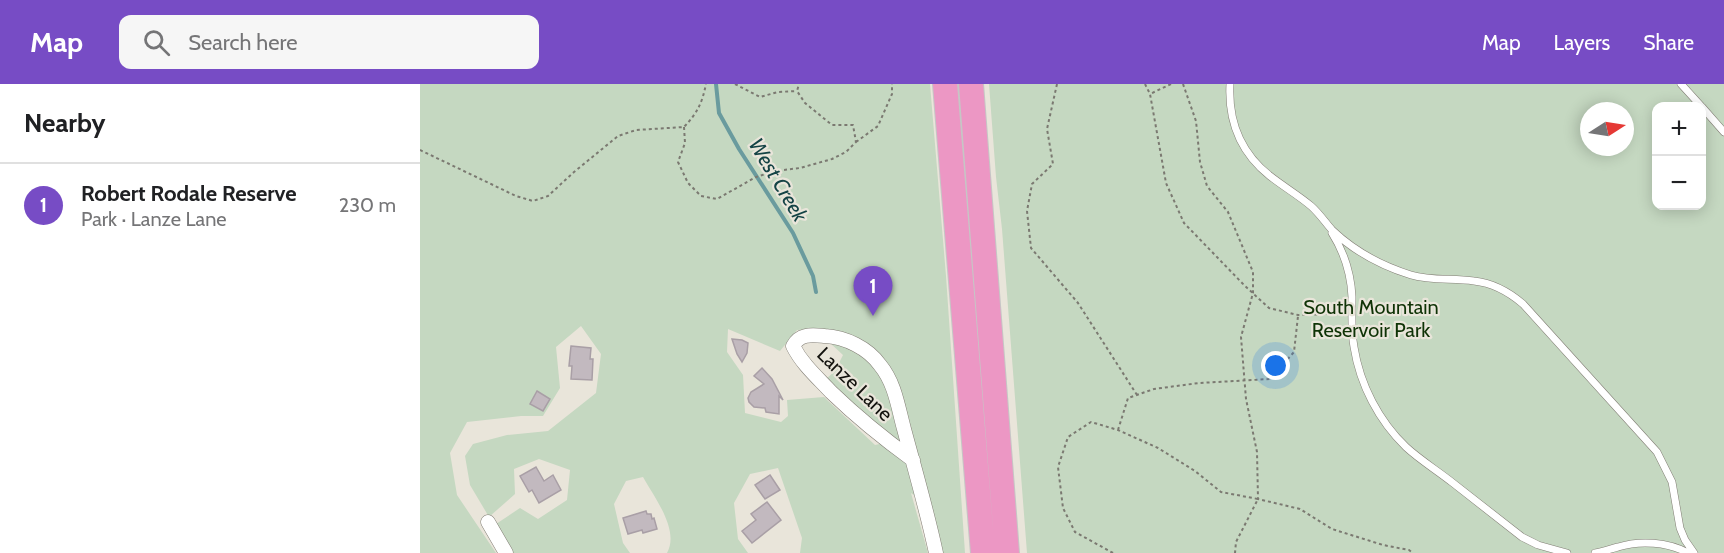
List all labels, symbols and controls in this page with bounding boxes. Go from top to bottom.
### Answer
search box [119,15,539,69]
text: Map [30,25,83,59]
icon: search [140,26,173,59]
text: Search here [188,29,297,56]
text: Map [1482,30,1521,55]
text: Layers [1554,30,1610,55]
text: Share [1643,30,1694,55]
north arrow [1580,102,1634,156]
map controls [1652,102,1706,210]
button: + [1652,102,1706,156]
text: Nearby [24,107,105,139]
water label: West Creek [744,134,814,227]
button: − [1652,156,1706,210]
text: Robert Rodale Reserve [81,180,297,207]
text: 1 [40,193,47,217]
text: 230 m [339,193,396,217]
text: Park · Lanze Lane [81,207,227,231]
pin: 1 [854,266,892,316]
park label: South Mountain Reservoir Park [1303,295,1439,342]
street label: Lanze Lane [812,342,898,426]
your location [1261,351,1290,380]

